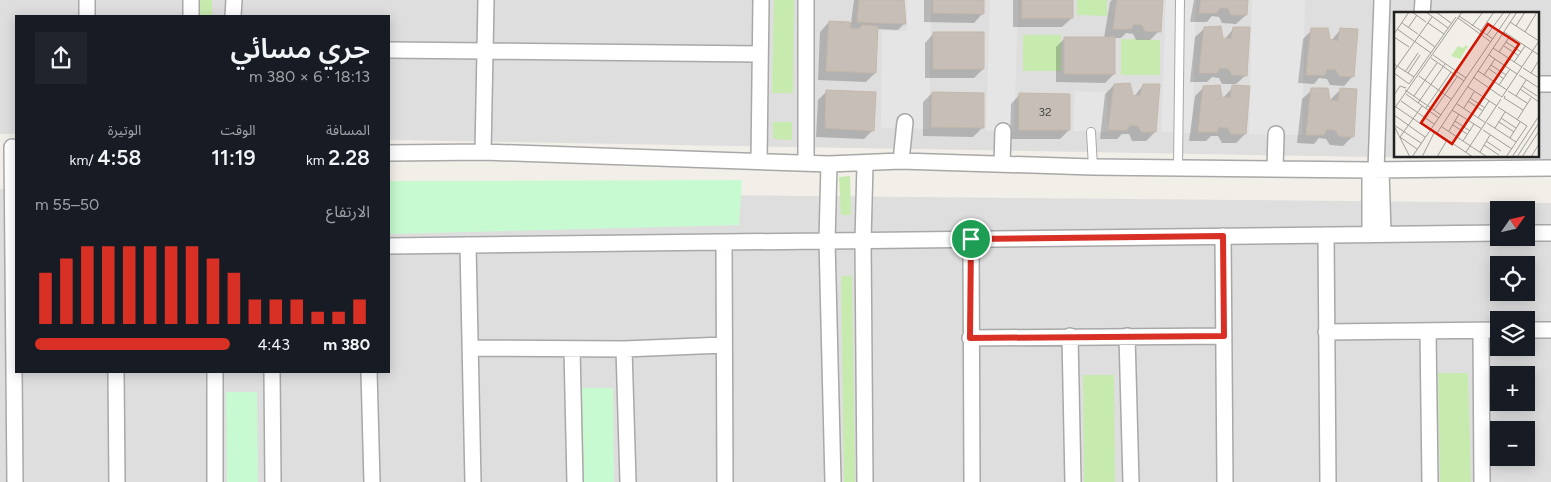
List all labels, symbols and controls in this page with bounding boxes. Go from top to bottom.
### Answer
inset map [1394,12,1538,158]
text: جري مسائي [231,31,370,65]
button: share [35,32,87,84]
text: 18:13 · 6 × 380 m [249,67,370,86]
house number: 32 [1038,105,1052,119]
text: الوتيرة [108,122,141,139]
text: الوقت [221,122,256,139]
text: المسافة [326,122,370,139]
text: 4:58 [97,145,141,170]
text: 11:19 [211,145,256,170]
text: 2.28 [328,145,370,170]
text: /km [70,152,97,169]
text: km [306,152,328,169]
text: 50–55 m [35,195,99,214]
north arrow [1490,201,1535,246]
map controls [1490,201,1535,466]
text: الارتفاع [326,202,370,221]
pin [950,218,992,260]
icon: arrive [957,225,985,253]
button: locate [1490,256,1535,301]
button: layers [1490,311,1535,356]
text: 4:43 [257,335,290,354]
text: 380 m [323,335,370,354]
button: + [1490,366,1535,411]
button: − [1490,421,1535,466]

